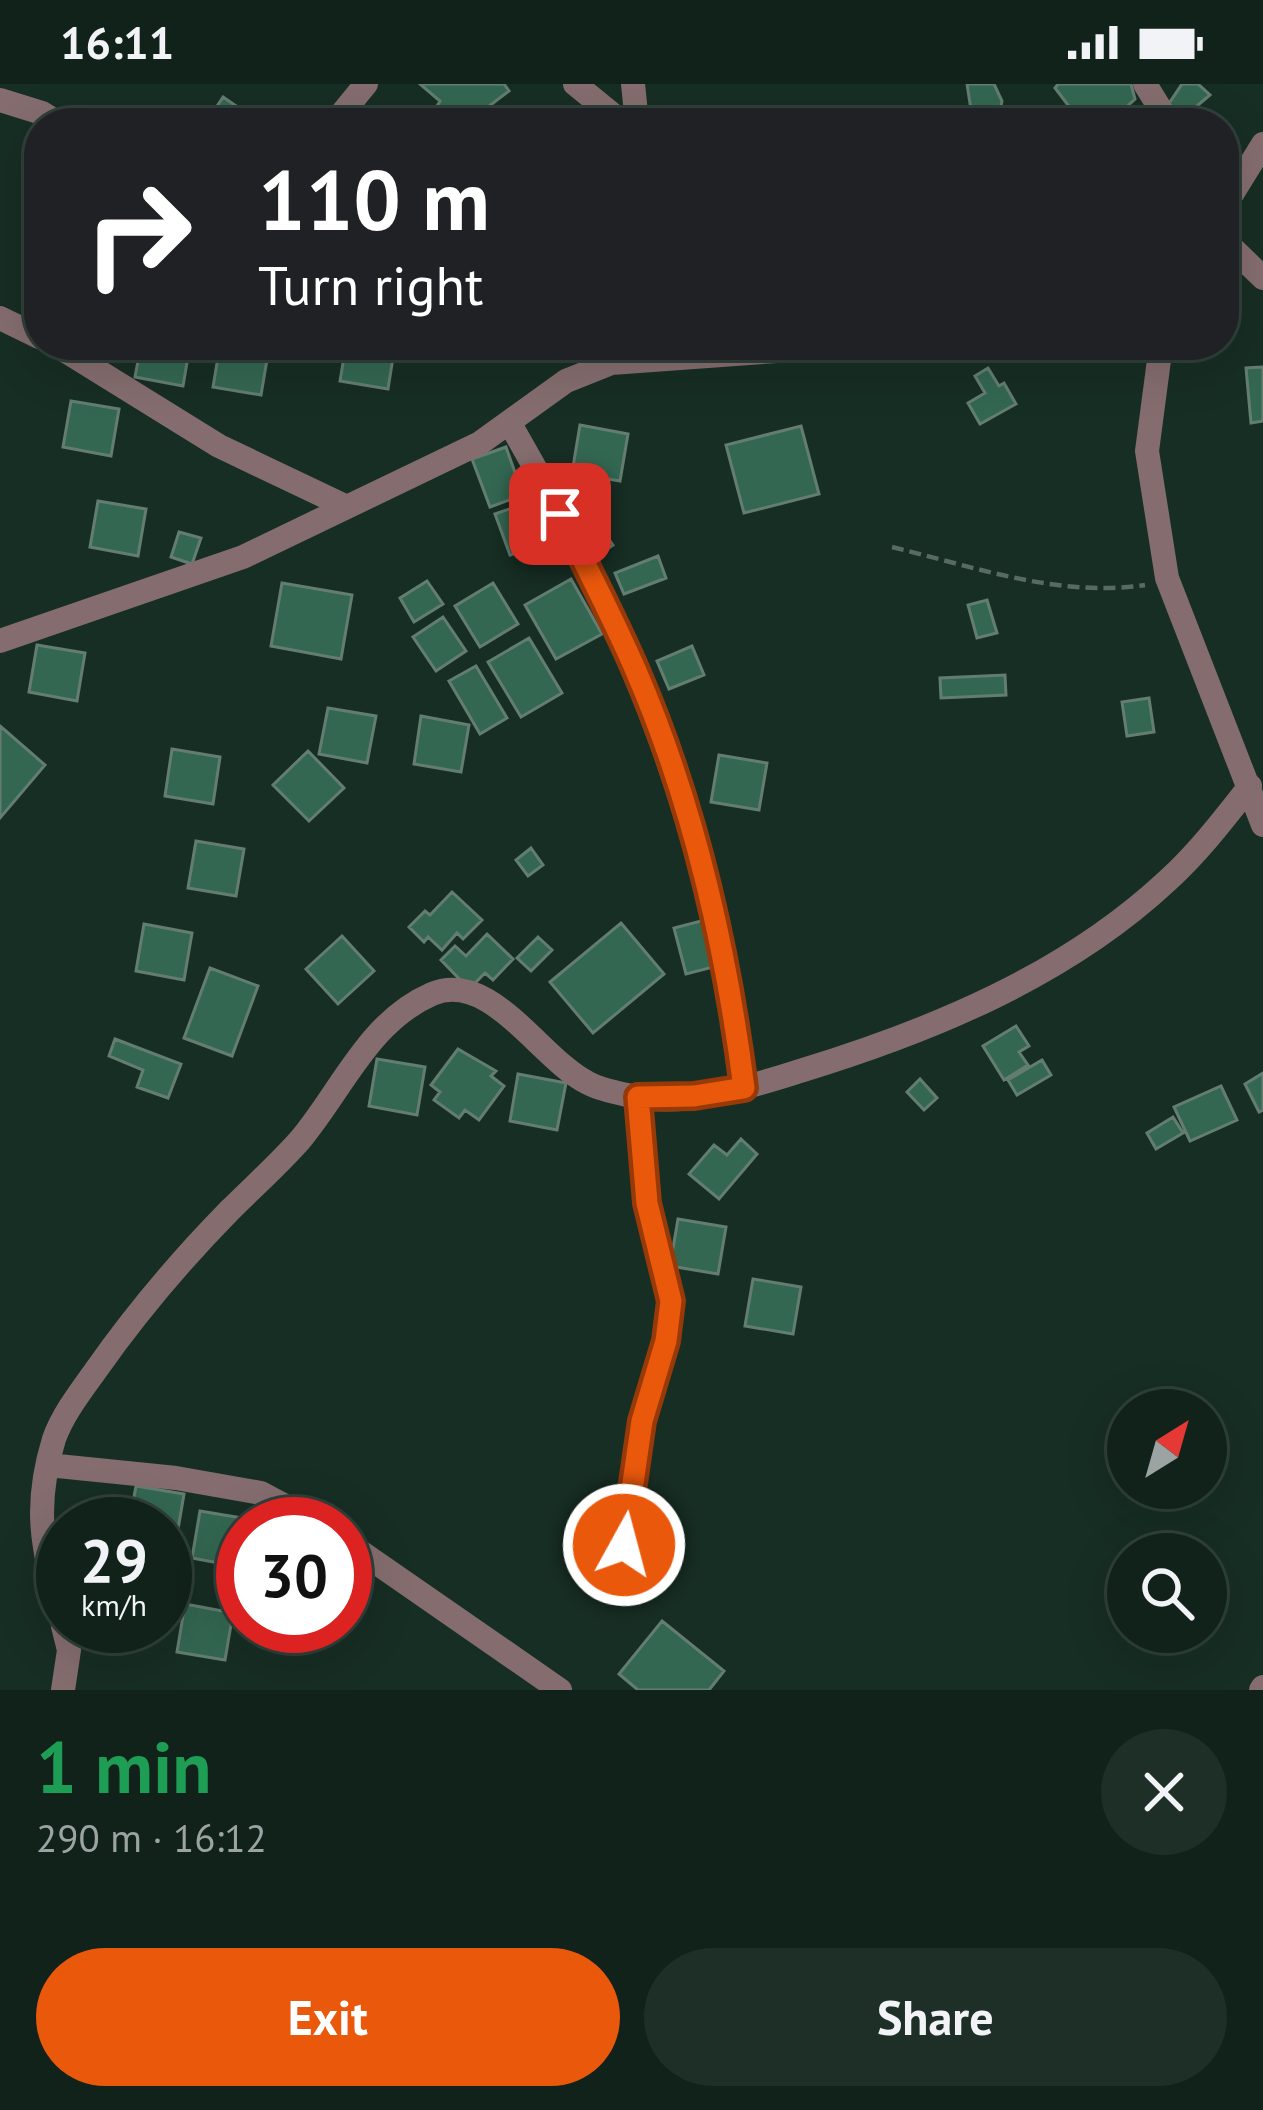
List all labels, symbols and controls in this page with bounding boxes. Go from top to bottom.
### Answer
text: 16:11 [60,13,174,71]
text: 110 m [258,144,490,253]
icon: right [60,156,216,312]
text: Turn right [258,250,483,320]
pin [509,463,611,565]
icon: arrive [527,481,593,547]
north arrow [1107,1389,1227,1509]
map controls [1107,1389,1227,1653]
position arrow [561,1482,687,1608]
speed limit sign: 30 [216,1497,372,1653]
text: 29 [80,1521,148,1599]
button: search [1107,1533,1227,1653]
text: km/h [81,1585,147,1624]
text: 1 min [36,1720,212,1813]
button: close [1101,1729,1227,1855]
text: 290 m · 16:12 [36,1812,267,1863]
button: Exit [36,1948,620,2086]
button: Share [644,1948,1227,2086]

